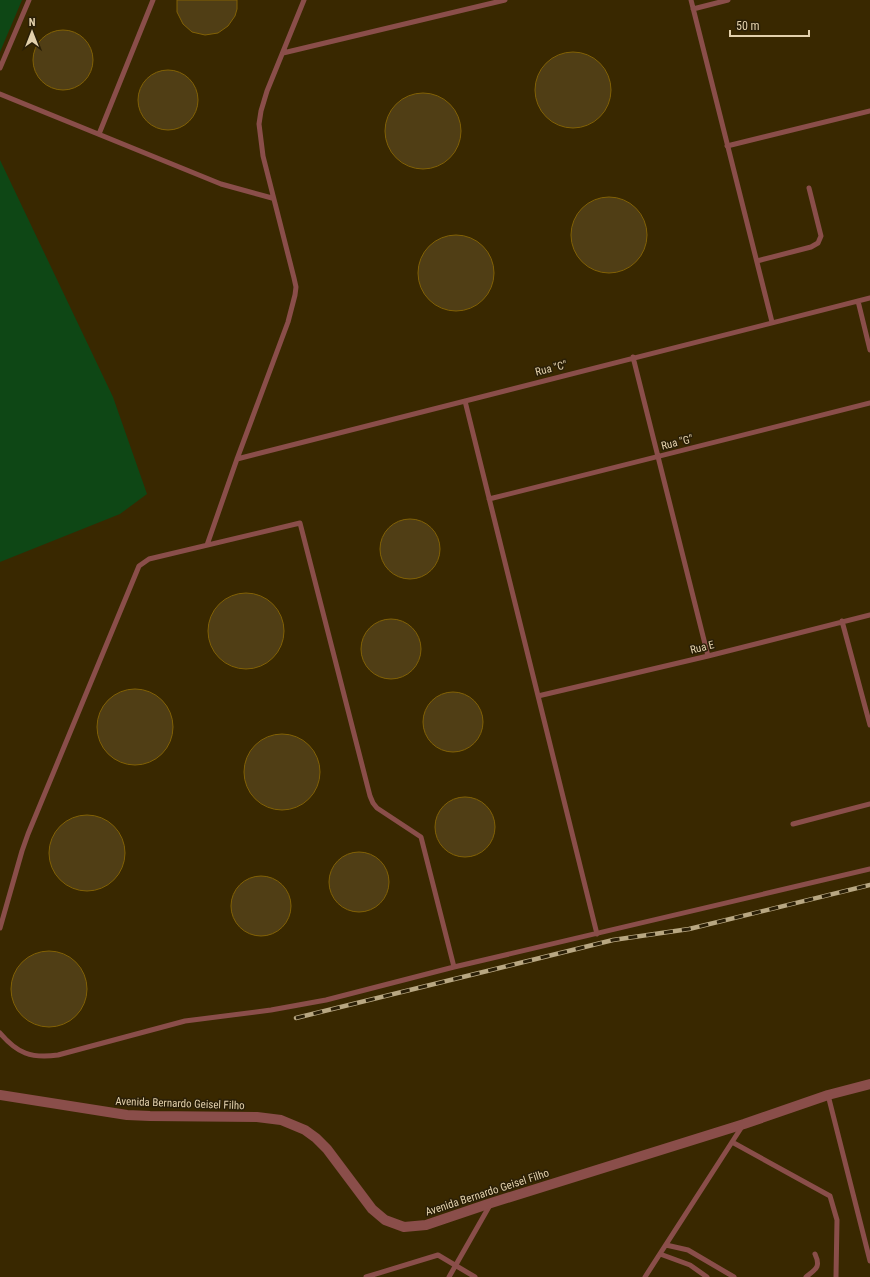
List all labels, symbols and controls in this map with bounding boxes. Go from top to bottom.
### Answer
north arrow [12,12,52,52]
scale bar [730,12,809,38]
text: N [29,16,36,29]
text: 50 m [736,19,760,33]
street label: Rua "C" [534,358,568,379]
street label: Rua "G" [660,432,694,453]
street label: Rua E [689,638,716,657]
street label: Avenida Bernardo Geisel Filho [115,1095,245,1112]
street label: Avenida Bernardo Geisel Filho [424,1166,551,1219]

